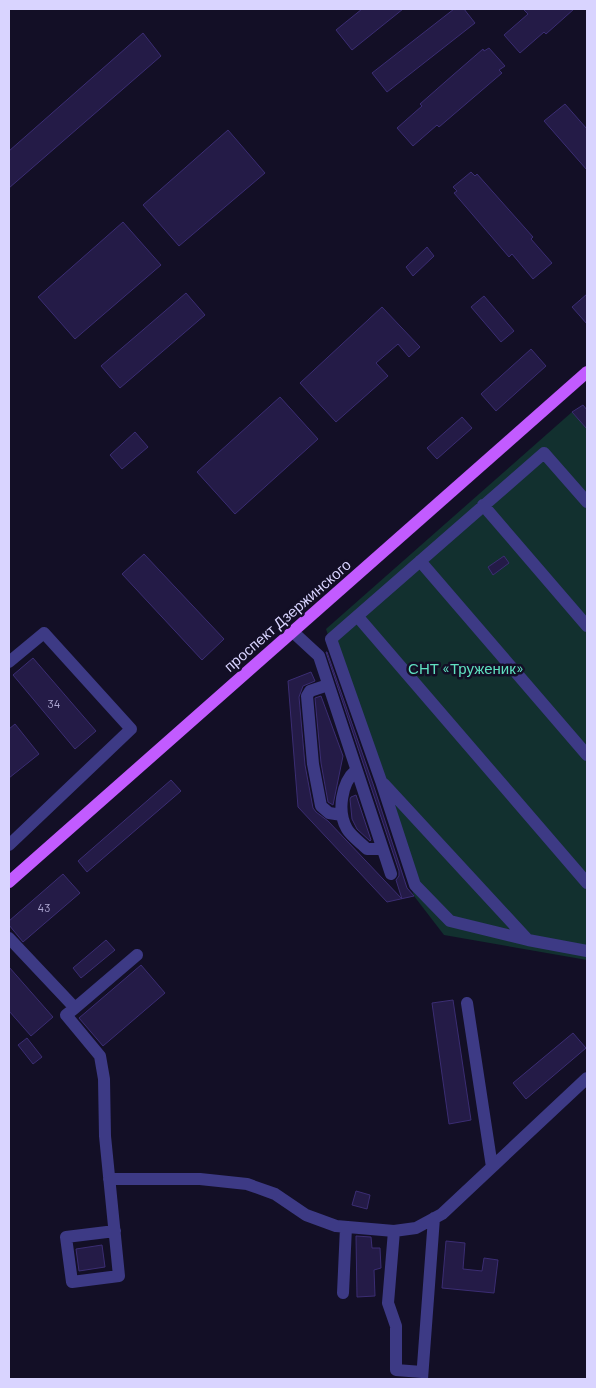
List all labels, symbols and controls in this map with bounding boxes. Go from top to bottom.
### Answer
street label: проспект Дзержинского [220,555,354,675]
park label: СНТ «Труженик» [408,659,524,677]
house number: 34 [48,696,60,710]
house number: 43 [38,900,50,914]

